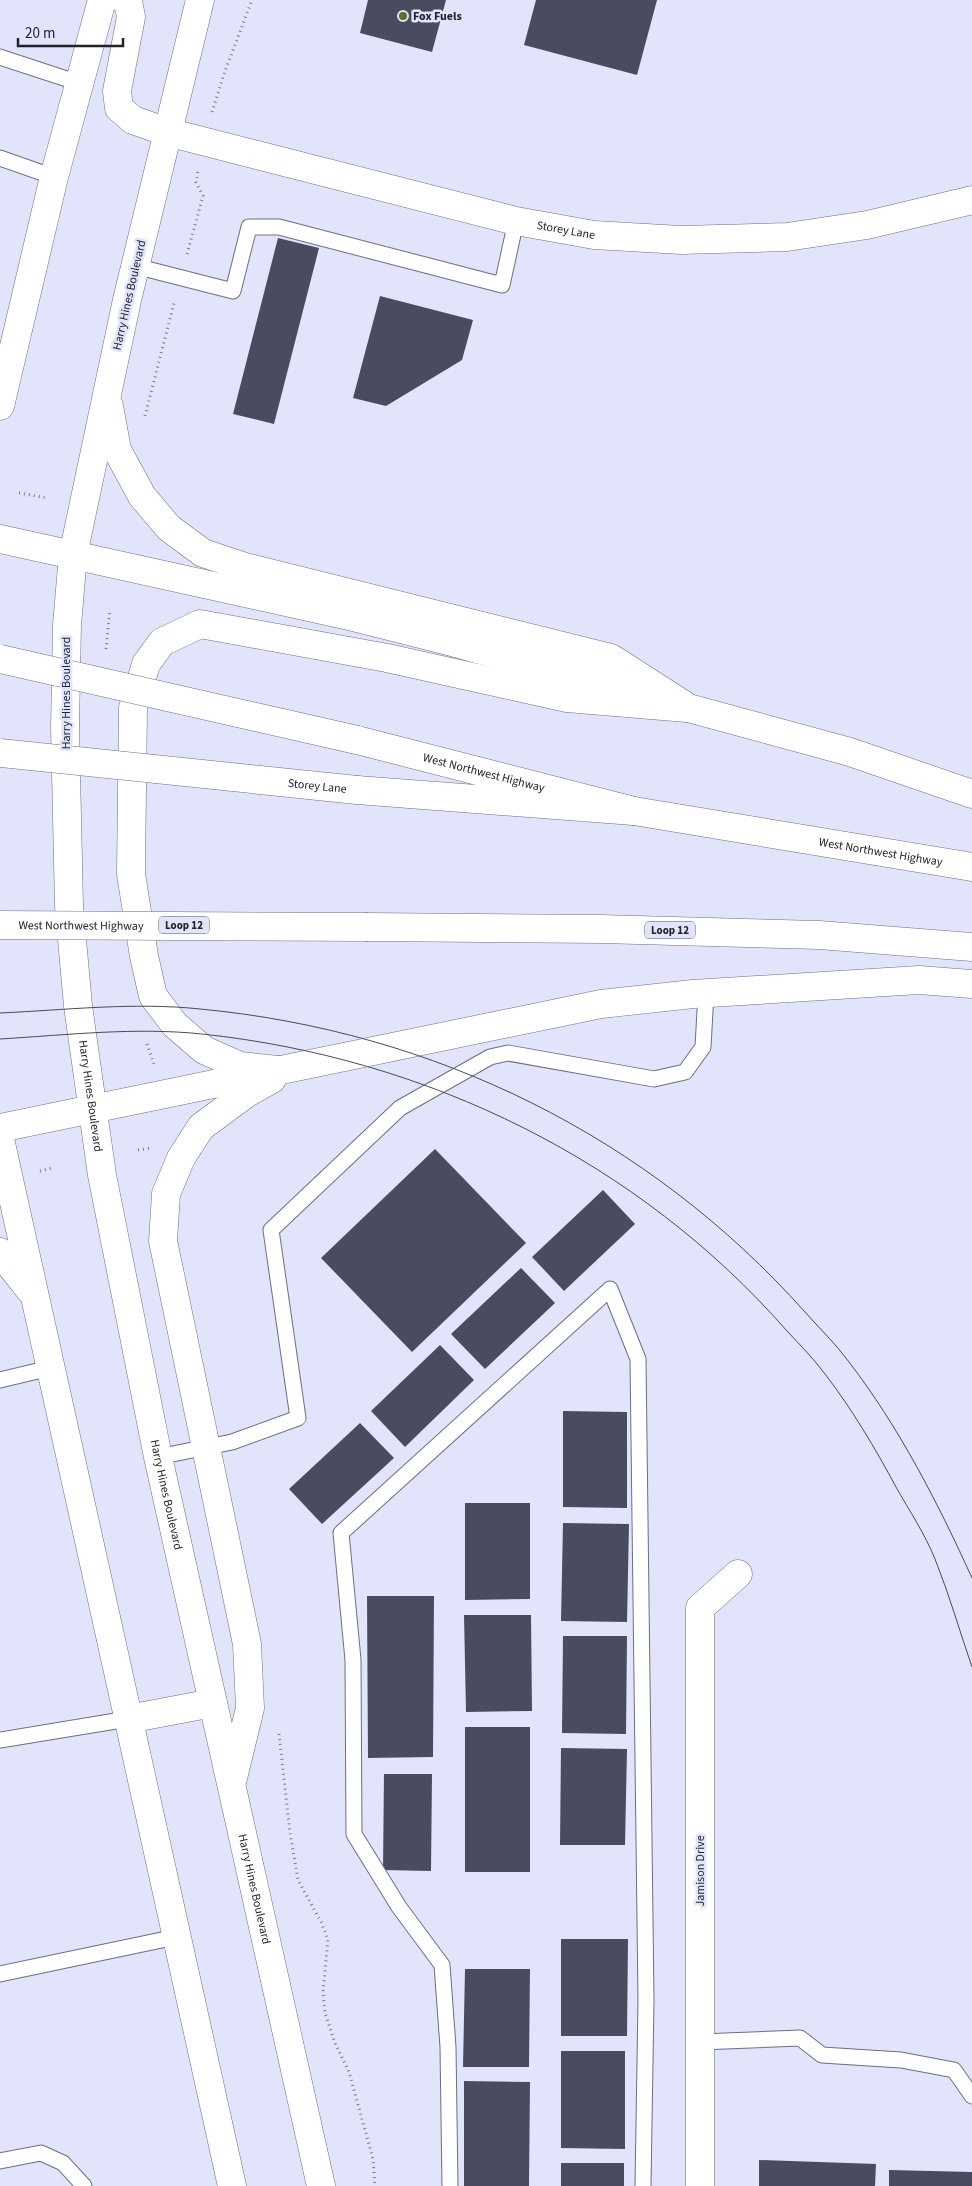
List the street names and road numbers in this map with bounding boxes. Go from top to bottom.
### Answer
street label: Storey Lane [535,217,597,244]
street label: Harry Hines Boulevard [109,238,150,352]
street label: Harry Hines Boulevard [58,637,75,749]
street label: West Northwest Highway [421,749,547,797]
street label: Storey Lane [287,775,348,798]
street label: West Northwest Highway [818,834,944,871]
road number: Loop 12 [159,916,209,934]
street label: West Northwest Highway [18,917,144,935]
road number: Loop 12 [645,922,695,938]
street label: Harry Hines Boulevard [74,1039,107,1153]
street label: Harry Hines Boulevard [146,1438,187,1552]
street label: Harry Hines Boulevard [234,1832,275,1946]
street label: Jamison Drive [692,1835,709,1907]

